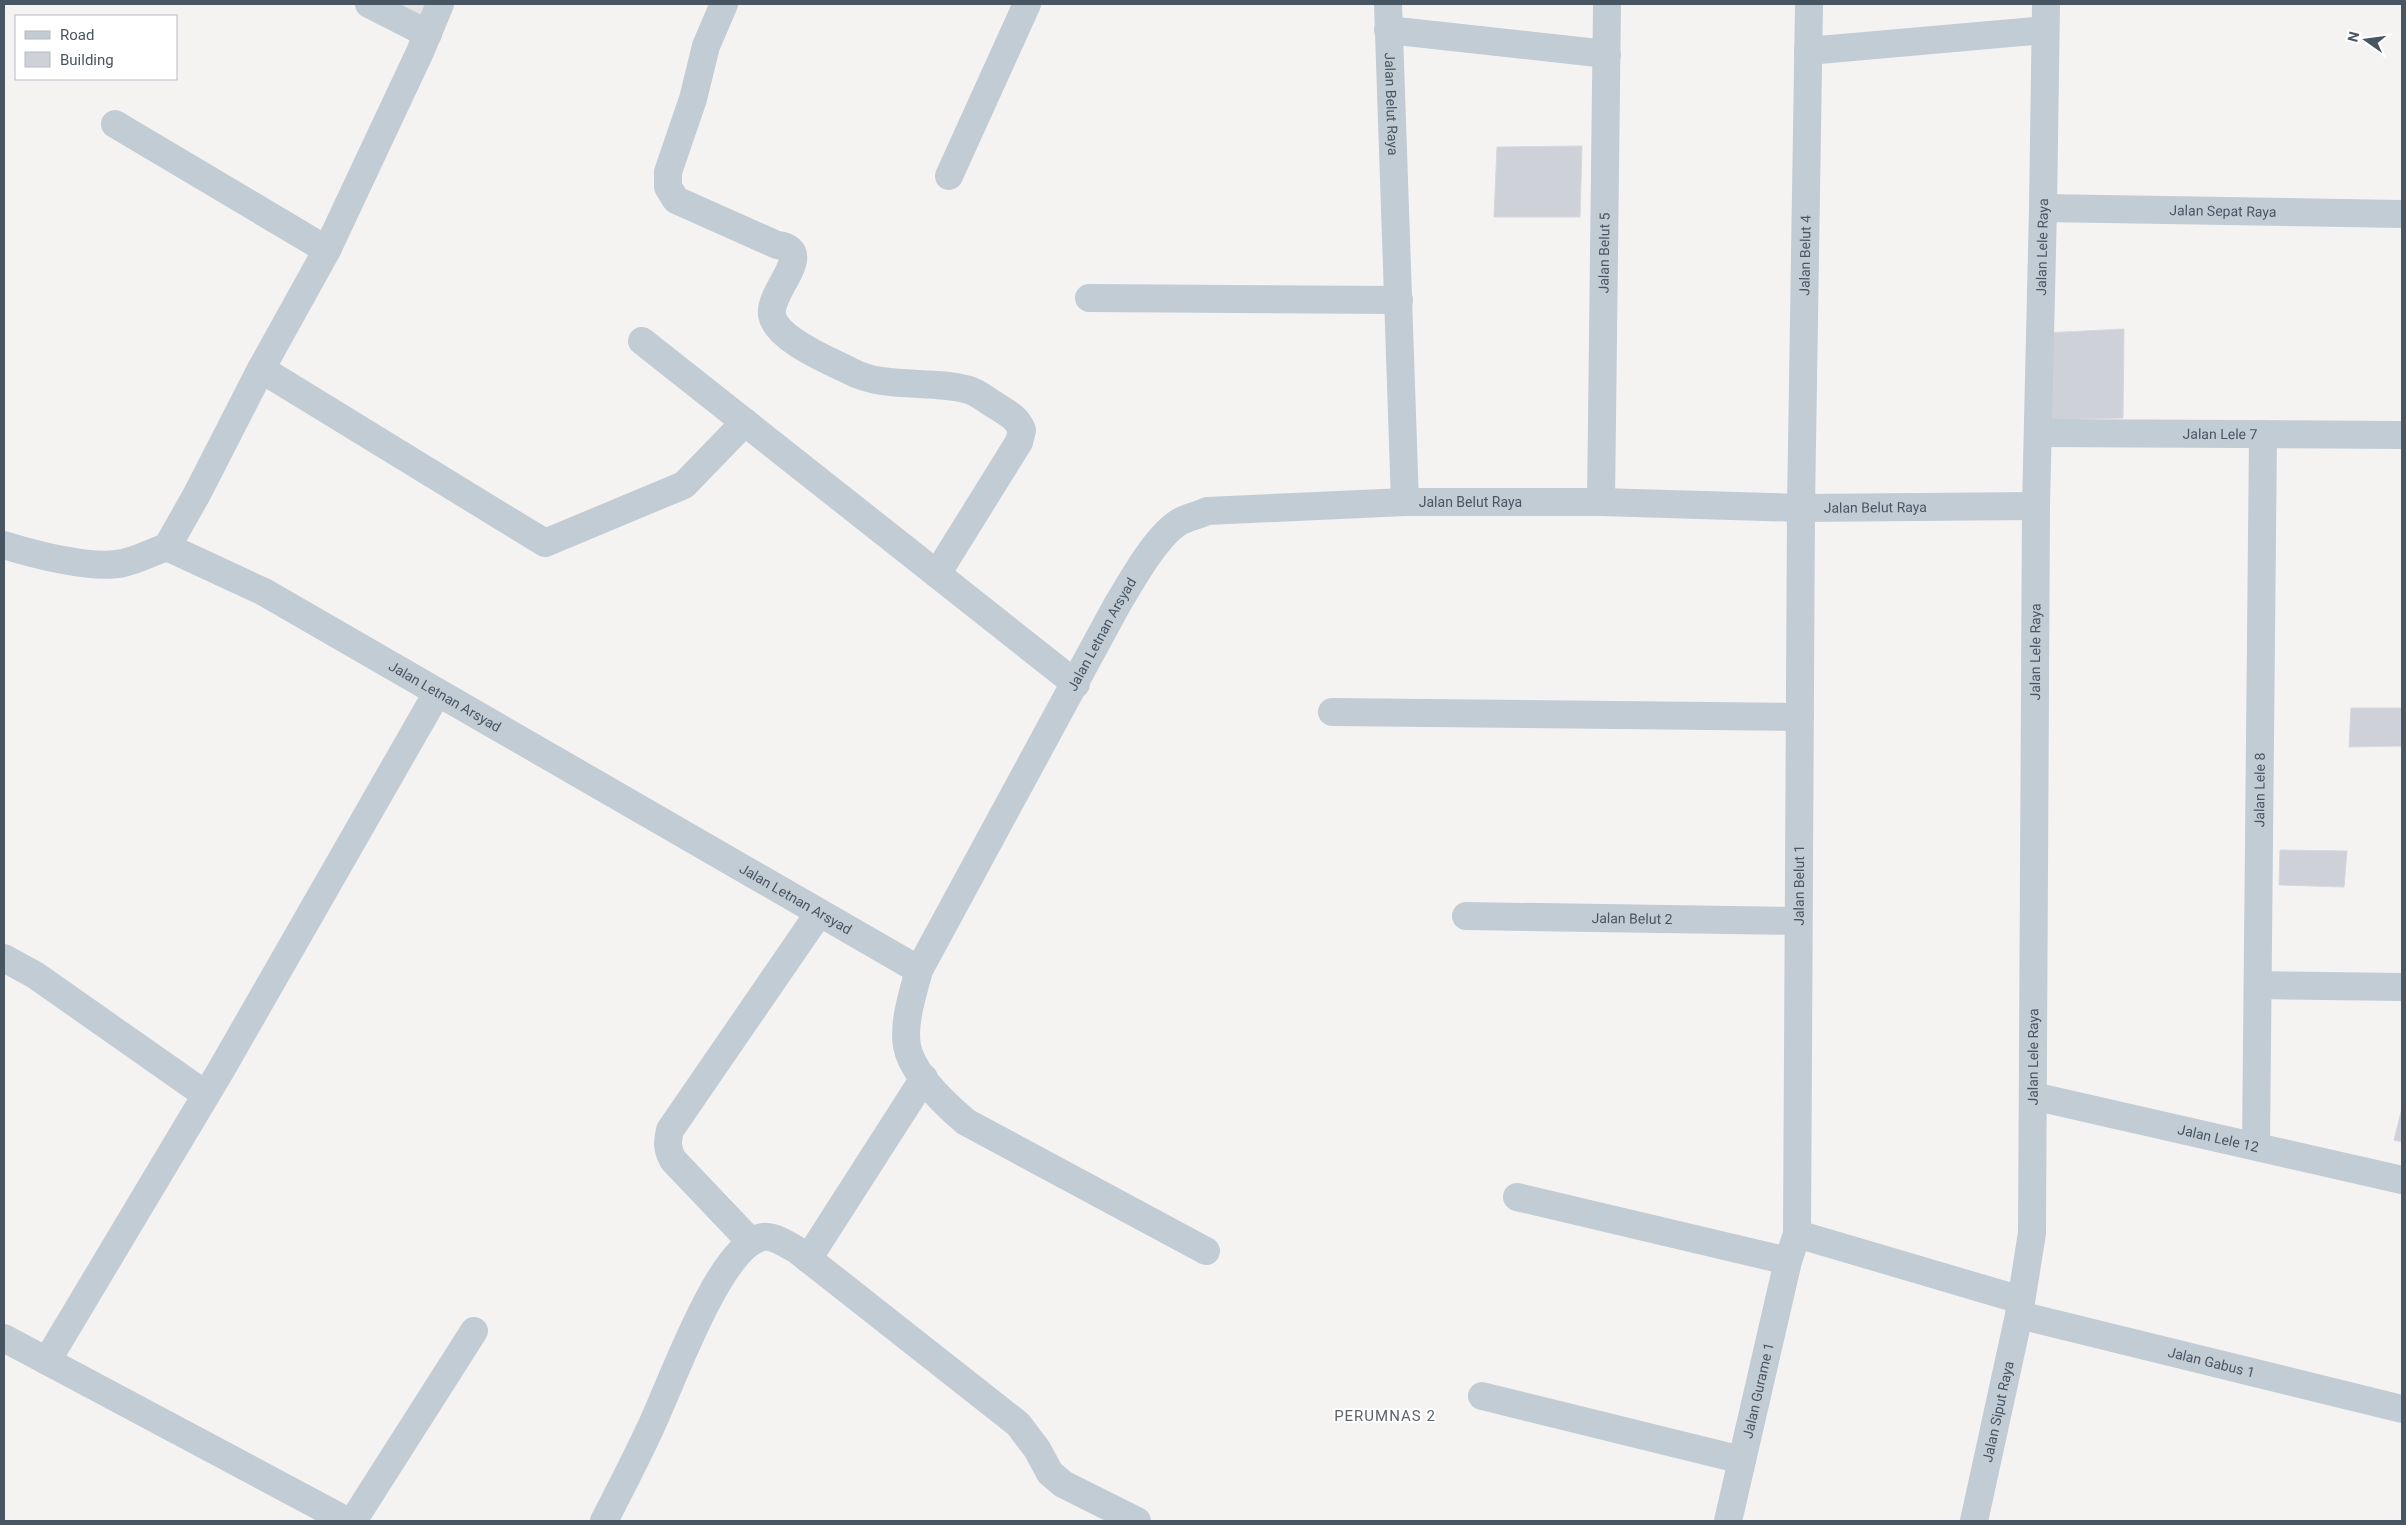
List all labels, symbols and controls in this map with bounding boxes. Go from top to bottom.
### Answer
legend [15,15,178,80]
north arrow [2341,15,2391,65]
text: Road [60,26,94,44]
text: N [2344,30,2362,44]
text: Building [60,51,114,69]
street label: Jalan Belut Raya [1382,52,1401,156]
street label: Jalan Lele Raya [2033,198,2051,296]
street label: Jalan Sepat Raya [2169,202,2277,220]
street label: Jalan Belut 5 [1596,212,1612,294]
street label: Jalan Belut 4 [1796,215,1814,296]
street label: Jalan Lele 7 [2183,426,2258,442]
street label: Jalan Belut Raya [1419,494,1522,510]
street label: Jalan Belut Raya [1824,499,1927,516]
street label: Jalan Letnan Arsyad [1064,575,1139,694]
street label: Jalan Lele Raya [2027,603,2043,701]
street label: Jalan Letnan Arsyad [386,658,504,735]
street label: Jalan Lele 8 [2251,752,2268,827]
street label: Jalan Belut 1 [1791,845,1807,926]
street label: Jalan Letnan Arsyad [737,860,855,938]
street label: Jalan Belut 2 [1591,910,1673,927]
street label: Jalan Lele Raya [2025,1008,2041,1106]
street label: Jalan Lele 12 [2176,1121,2260,1155]
street label: Jalan Gurame 1 [1739,1341,1777,1440]
street label: Jalan Gabus 1 [2166,1344,2256,1381]
street label: Jalan Siput Raya [1979,1359,2017,1464]
district label: PERUMNAS 2 [1334,1407,1436,1425]

